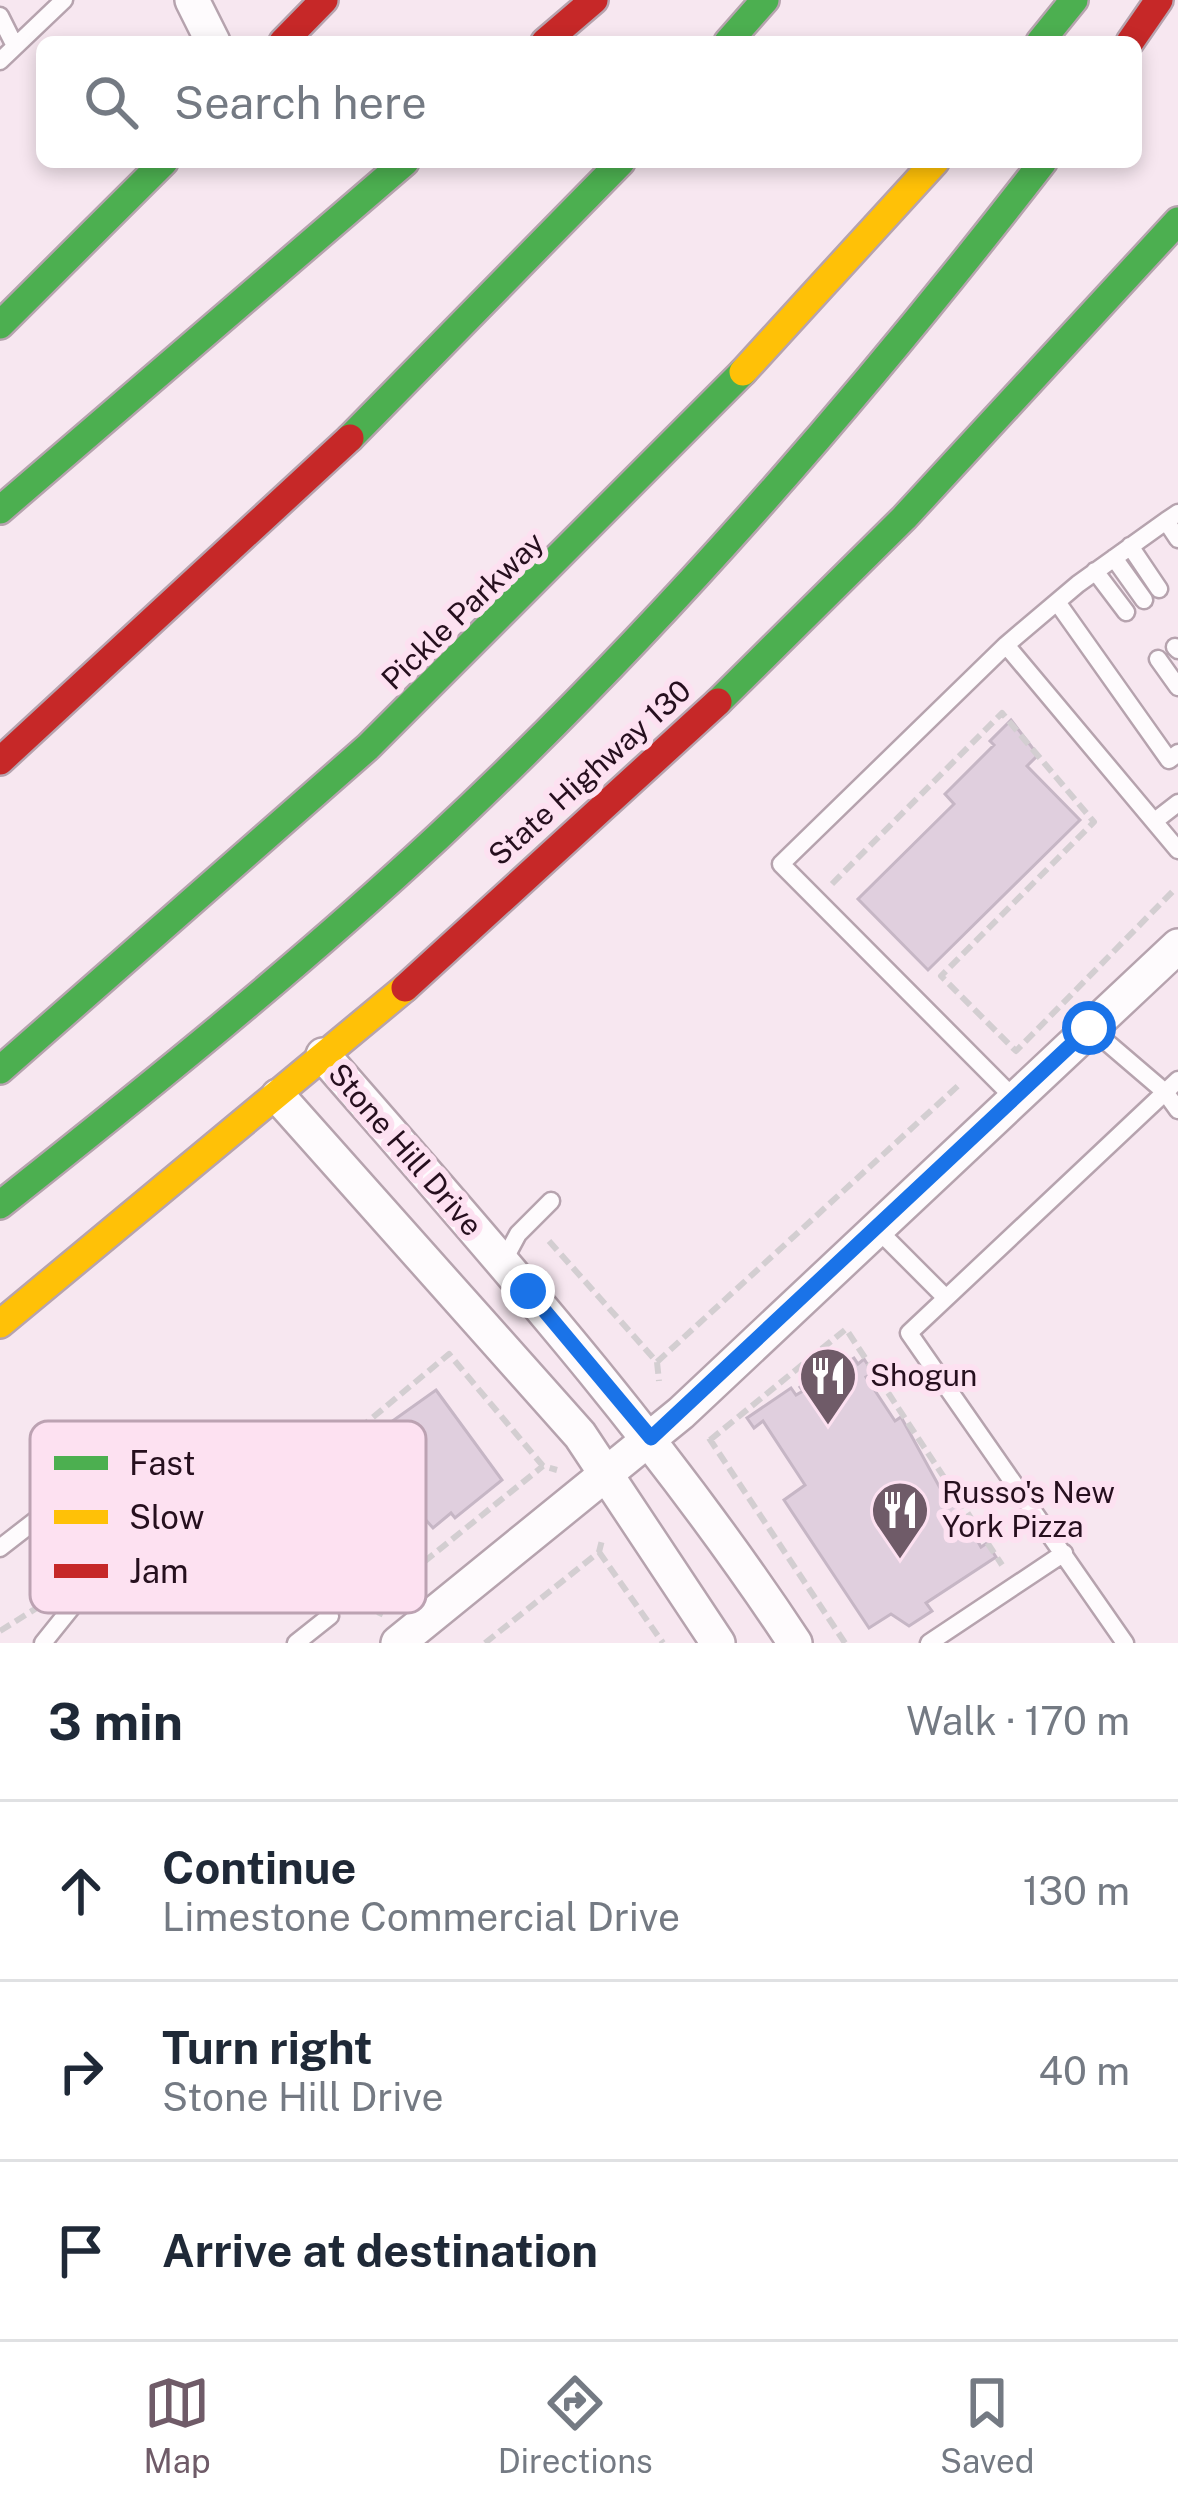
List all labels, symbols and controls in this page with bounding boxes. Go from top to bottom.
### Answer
search box [36,36,1142,168]
icon: search [78,69,144,135]
text: Search here [174,76,427,129]
street label: Pickle Parkway [374,524,551,697]
street label: State Highway 130 [481,672,698,873]
route start [1062,1001,1116,1055]
street label: Stone Hill Drive [321,1056,490,1243]
route end [501,1264,555,1318]
restaurant icon: Shogun [797,1345,859,1427]
place label: Shogun [870,1357,977,1393]
legend [30,1421,426,1613]
text: Fast [129,1444,196,1482]
place label: Russo's New York Pizza [942,1474,1115,1544]
restaurant icon: Russo's New York Pizza [869,1479,931,1561]
text: Slow [129,1498,204,1536]
text: Jam [129,1552,189,1590]
text: 3 min [48,1692,183,1751]
text: Walk · 170 m [906,1698,1130,1744]
text: Continue [162,1841,356,1894]
icon: ahead [48,1858,114,1924]
text: 130 m [1023,1868,1130,1914]
text: Limestone Commercial Drive [162,1894,680,1940]
text: Turn right [162,2021,373,2074]
icon: right [48,2038,114,2104]
text: 40 m [1038,2048,1130,2094]
text: Stone Hill Drive [162,2074,444,2120]
icon: arrive [48,2218,114,2284]
text: Arrive at destination [162,2224,598,2277]
tab: Map [144,2370,211,2480]
tab: Directions [498,2370,653,2480]
tab: Saved [940,2370,1034,2480]

